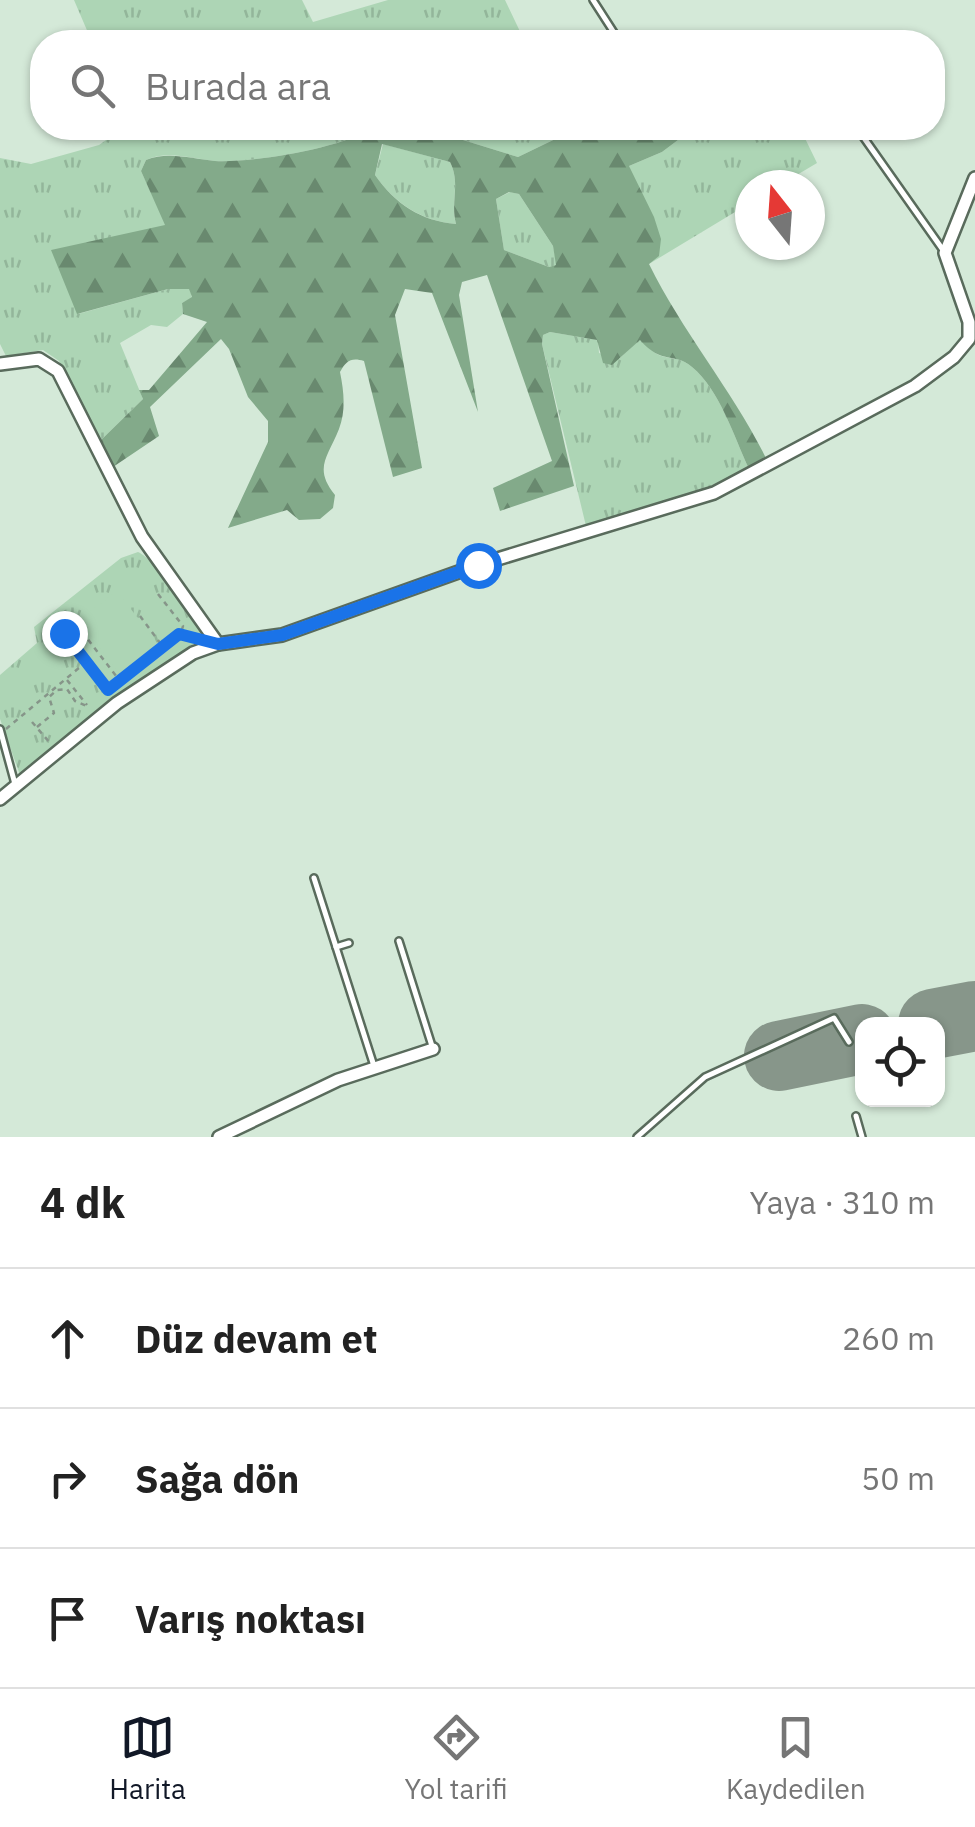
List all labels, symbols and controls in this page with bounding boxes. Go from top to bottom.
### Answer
search box [30,30,945,140]
icon: search [65,58,120,113]
text: Burada ara [145,61,331,110]
north arrow [735,170,825,260]
route start [456,543,502,589]
route end [42,611,88,657]
map controls [855,1017,945,1107]
button: locate [855,1017,945,1107]
text: 4 dk [40,1175,125,1230]
text: Yaya · 310 m [749,1181,935,1223]
icon: ahead [40,1311,95,1366]
text: Düz devam et [135,1314,377,1363]
text: 260 m [842,1317,935,1359]
icon: right [40,1451,95,1506]
text: Sağa dön [135,1454,299,1503]
text: 50 m [861,1457,935,1499]
icon: arrive [40,1591,95,1646]
text: Varış noktası [135,1594,366,1643]
tab: Harita [109,1710,186,1807]
tab: Yol tarifi [405,1710,508,1807]
tab: Kaydedilen [726,1710,866,1807]

